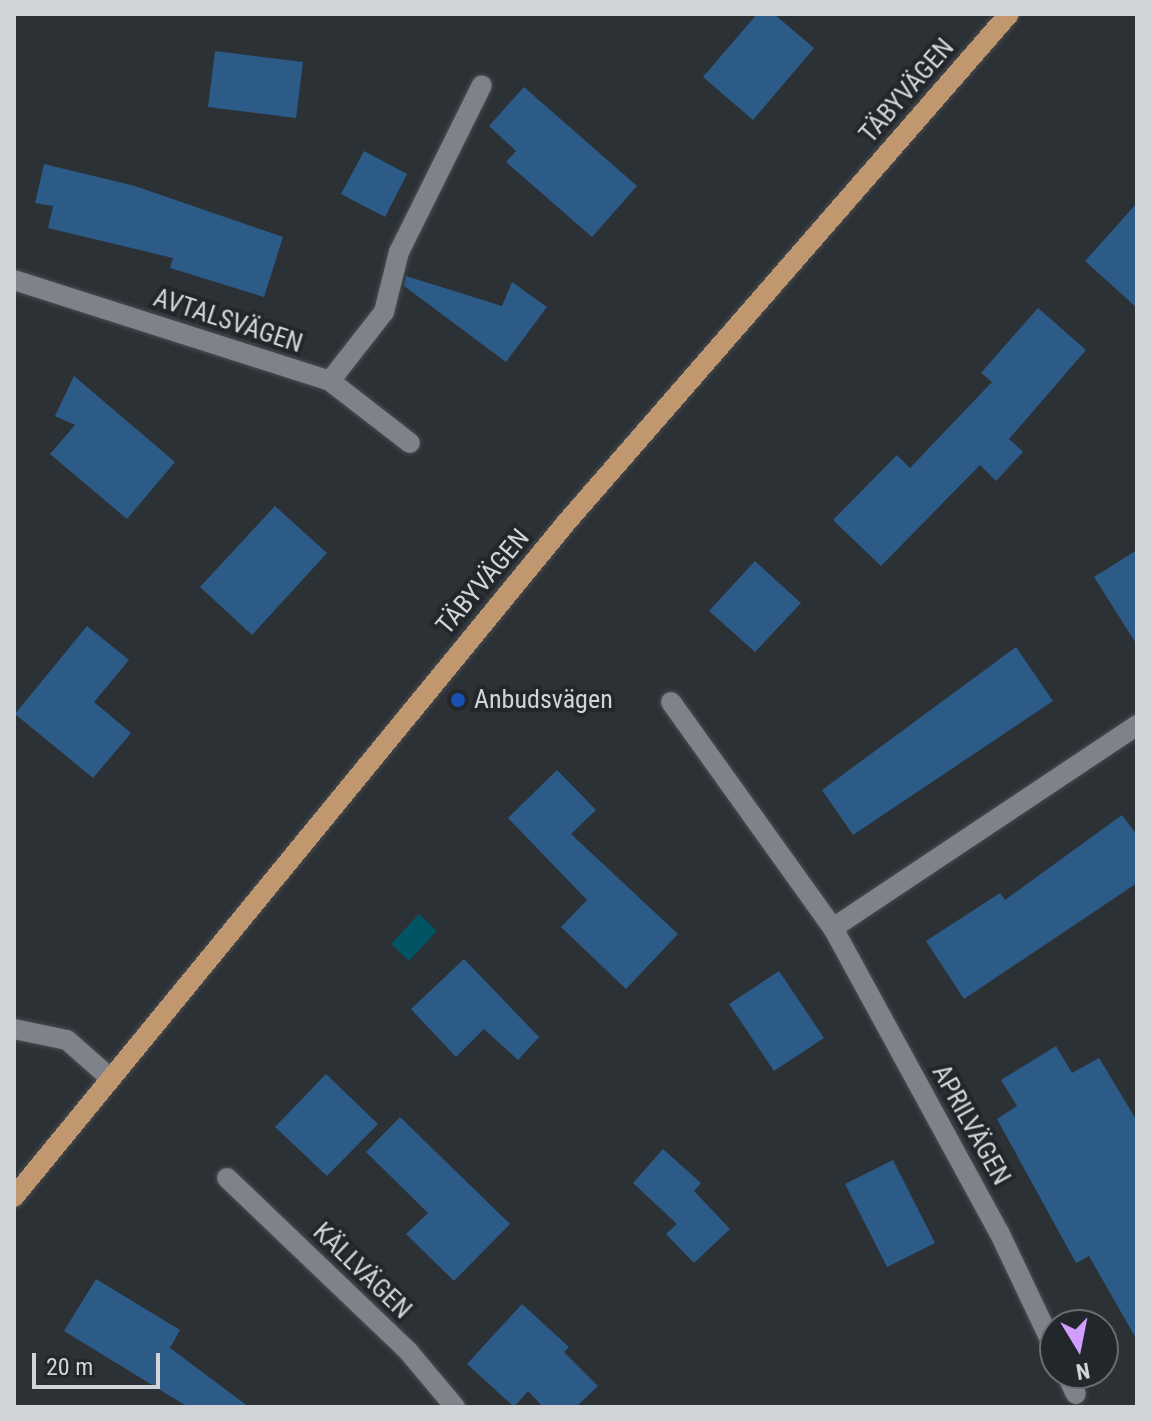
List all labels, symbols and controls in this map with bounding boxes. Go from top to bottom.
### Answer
street label: TÄBYVÄGEN [853,33,961,149]
street label: AVTALSVÄGEN [150,282,306,360]
street label: TÄBYVÄGEN [430,523,536,641]
place label: Anbudsvägen [474,684,613,716]
marker: Anbudsvägen [449,691,467,709]
street label: APRILVÄGEN [925,1059,1017,1191]
street label: KÄLLVÄGEN [306,1217,418,1325]
north arrow [1039,1309,1119,1389]
scale bar [36,1337,164,1387]
text: 20 m [46,1353,93,1381]
text: N [1074,1358,1092,1385]

